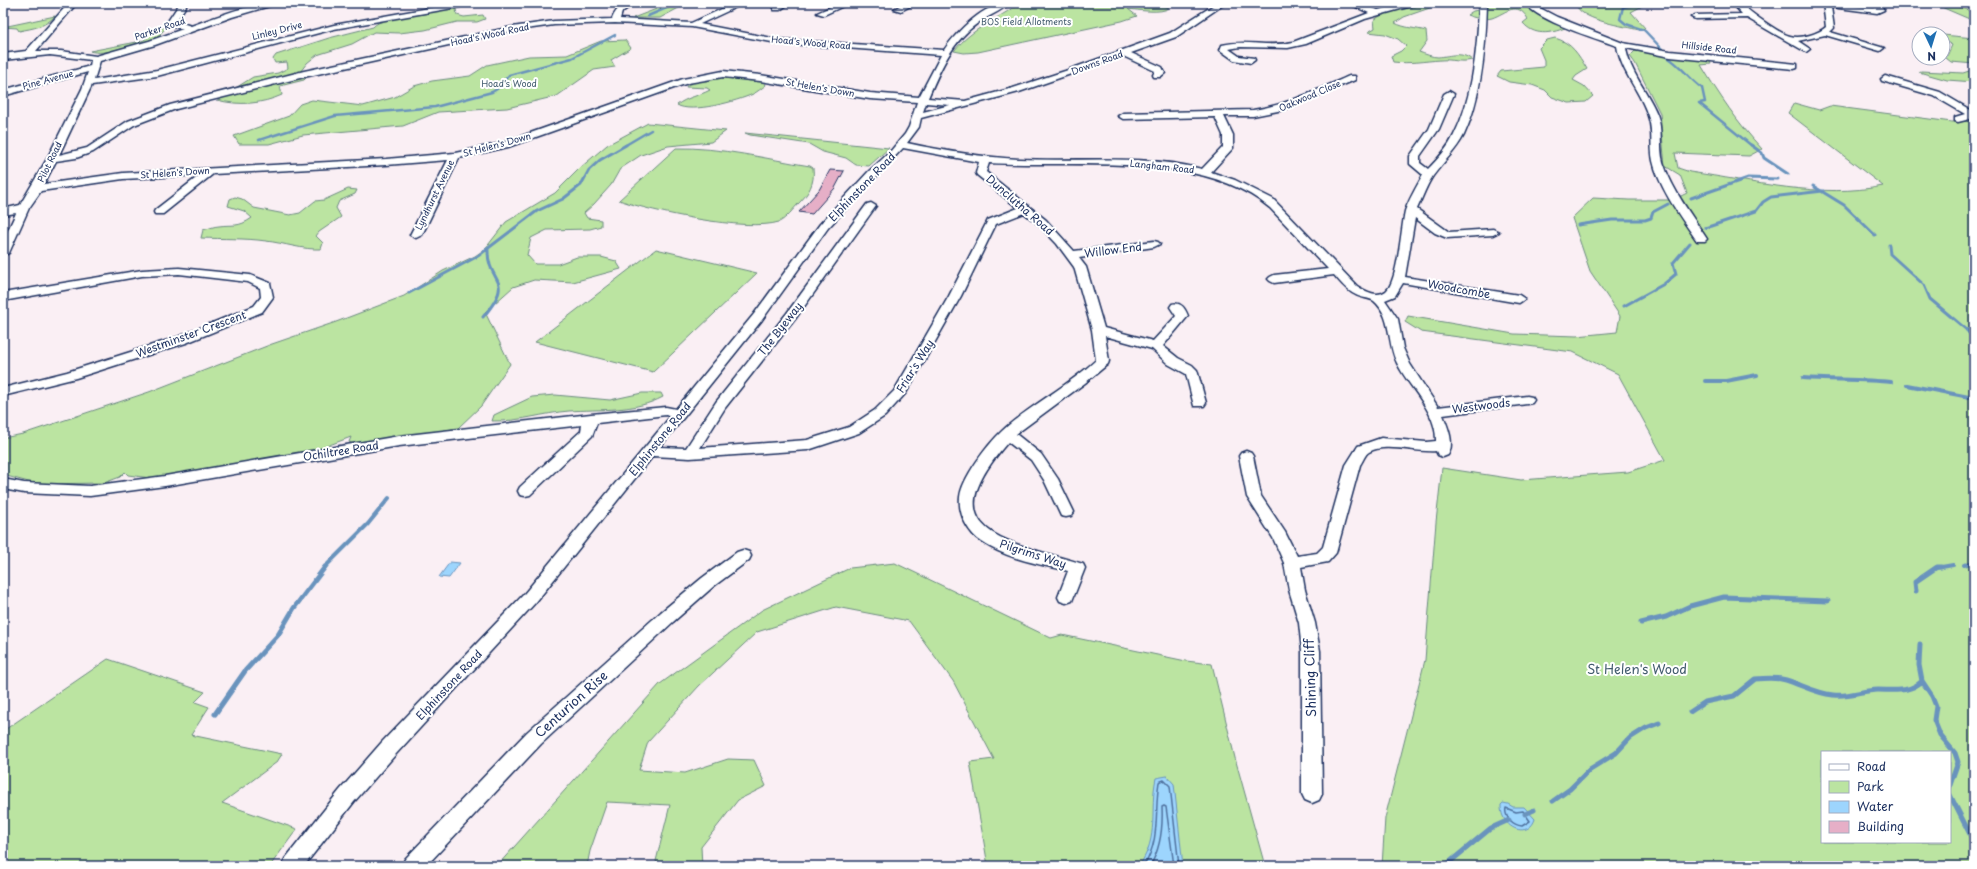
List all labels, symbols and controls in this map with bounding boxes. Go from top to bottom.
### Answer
street label: Parker Road [132,13,187,43]
park label: BOS Field Allotments [981,14,1071,28]
street label: Linley Drive [250,17,304,43]
street label: Hoad's Wood Road [449,19,530,49]
north arrow [1911,26,1951,66]
street label: Hoad's Wood Road [771,32,852,52]
street label: Hillside Road [1681,37,1737,57]
street label: Downs Road [1069,46,1125,78]
text: N [1927,48,1937,65]
street label: Pine Avenue [21,65,75,93]
street label: St Helen's Down [785,74,856,100]
park label: Hoad's Wood [481,76,537,90]
street label: Oakwood Close [1277,76,1343,114]
street label: St Helen's Down [461,128,532,160]
street label: Pilot Road [33,139,65,184]
street label: Elphinstone Road [824,148,899,225]
street label: Langham Road [1129,156,1195,176]
street label: Lyndhurst Avenue [411,157,457,232]
street label: St Helen's Down [140,163,210,181]
street label: Dunclutha Road [983,170,1058,239]
street label: Willow End [1083,238,1143,261]
street label: Woodcombe [1426,275,1492,302]
street label: The Byeway [753,298,806,359]
street label: Westminster Crescent [133,306,249,361]
street label: Friar's Way [891,336,938,396]
street label: Westwoods [1451,394,1511,417]
street label: Elphinstone Road [625,398,695,479]
street label: Ochiltree Road [302,436,380,465]
street label: Pilgrims Way [998,535,1069,572]
street label: Shining Cliff [1299,638,1320,717]
street label: Elphinstone Road [412,646,486,724]
park label: St Helen's Wood [1587,659,1687,678]
street label: Centurion Rise [530,666,611,742]
legend [1821,751,1951,843]
text: Road [1857,757,1886,775]
text: Park [1857,777,1884,795]
text: Water [1857,797,1894,815]
text: Building [1857,817,1904,835]

